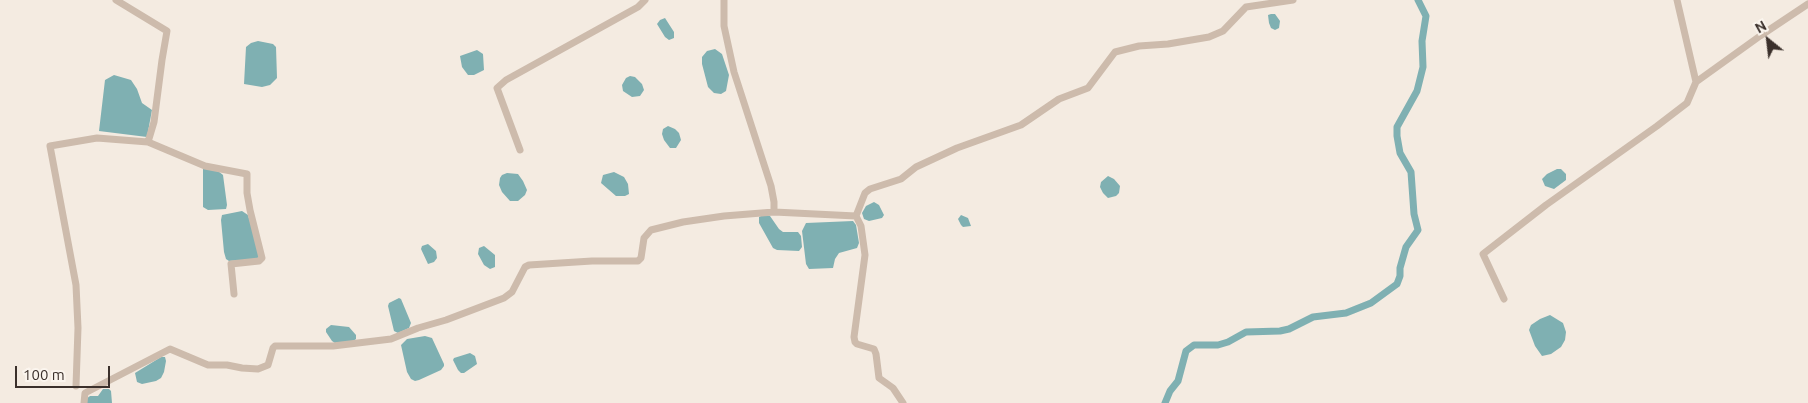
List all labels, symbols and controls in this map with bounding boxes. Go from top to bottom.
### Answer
north arrow [1743,15,1793,65]
text: N [1752,17,1769,36]
scale bar [18,356,112,388]
text: 100 m [23,366,65,383]

